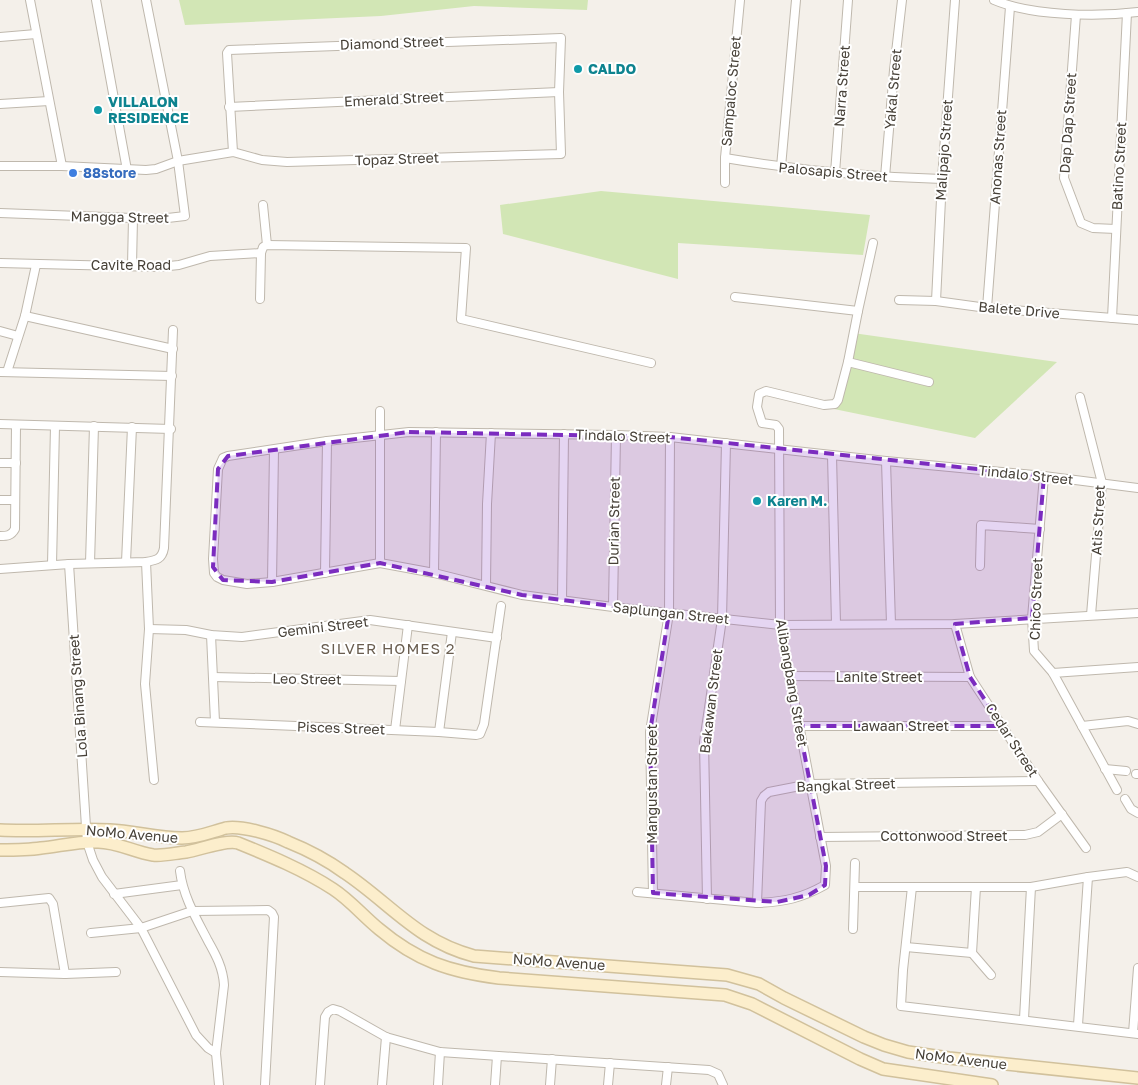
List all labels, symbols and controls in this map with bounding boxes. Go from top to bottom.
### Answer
street label: Diamond Street [340,32,444,53]
street label: Sampaloc Street [717,35,744,147]
street label: Narra Street [830,44,853,128]
street label: Yakal Street [881,48,904,130]
place label: CALDO [588,60,637,77]
marker: CALDO [572,63,584,75]
street label: Dap Dap Street [1055,72,1080,174]
street label: Emerald Street [344,87,444,110]
place label: VILLALON RESIDENCE [108,93,189,126]
street label: Malipajo Street [931,99,956,201]
marker: VILLALON RESIDENCE [92,104,104,116]
street label: Anonas Street [986,109,1009,205]
street label: Batino Street [1108,121,1129,211]
street label: Topaz Street [355,149,439,168]
street label: Palosapis Street [778,158,888,185]
place label: 88store [83,164,136,181]
marker: 88store [67,167,79,179]
street label: Mangga Street [71,207,169,226]
street label: Cavite Road [91,256,171,273]
street label: Balete Drive [978,297,1060,322]
street label: Tindalo Street [575,425,671,446]
street label: Tindalo Street [978,461,1074,488]
street label: Durian Street [604,476,623,566]
street label: Atis Street [1087,484,1108,556]
place label: Karen M. [767,492,828,509]
marker: Karen M. [751,495,763,507]
street label: Chico Street [1026,557,1045,641]
street label: Saplungan Street [612,598,730,627]
street label: Gemini Street [277,612,369,641]
street label: Alibangbang Street [773,618,812,748]
street label: Lola Binang Street [65,634,90,758]
district label: SILVER HOMES 2 [320,639,456,657]
street label: Bakawan Street [696,648,725,754]
street label: Lanite Street [835,668,923,685]
street label: Leo Street [272,669,342,688]
street label: Cedar Street [982,700,1043,780]
street label: Pisces Street [297,717,386,738]
street label: Lawaan Street [853,717,949,734]
street label: Mangustan Street [643,724,660,844]
street label: Bangkal Street [796,774,896,795]
street label: NoMo Avenue [85,821,179,846]
street label: Cottonwood Street [880,827,1008,844]
street label: NoMo Avenue [512,950,606,973]
street label: NoMo Avenue [914,1044,1008,1073]

